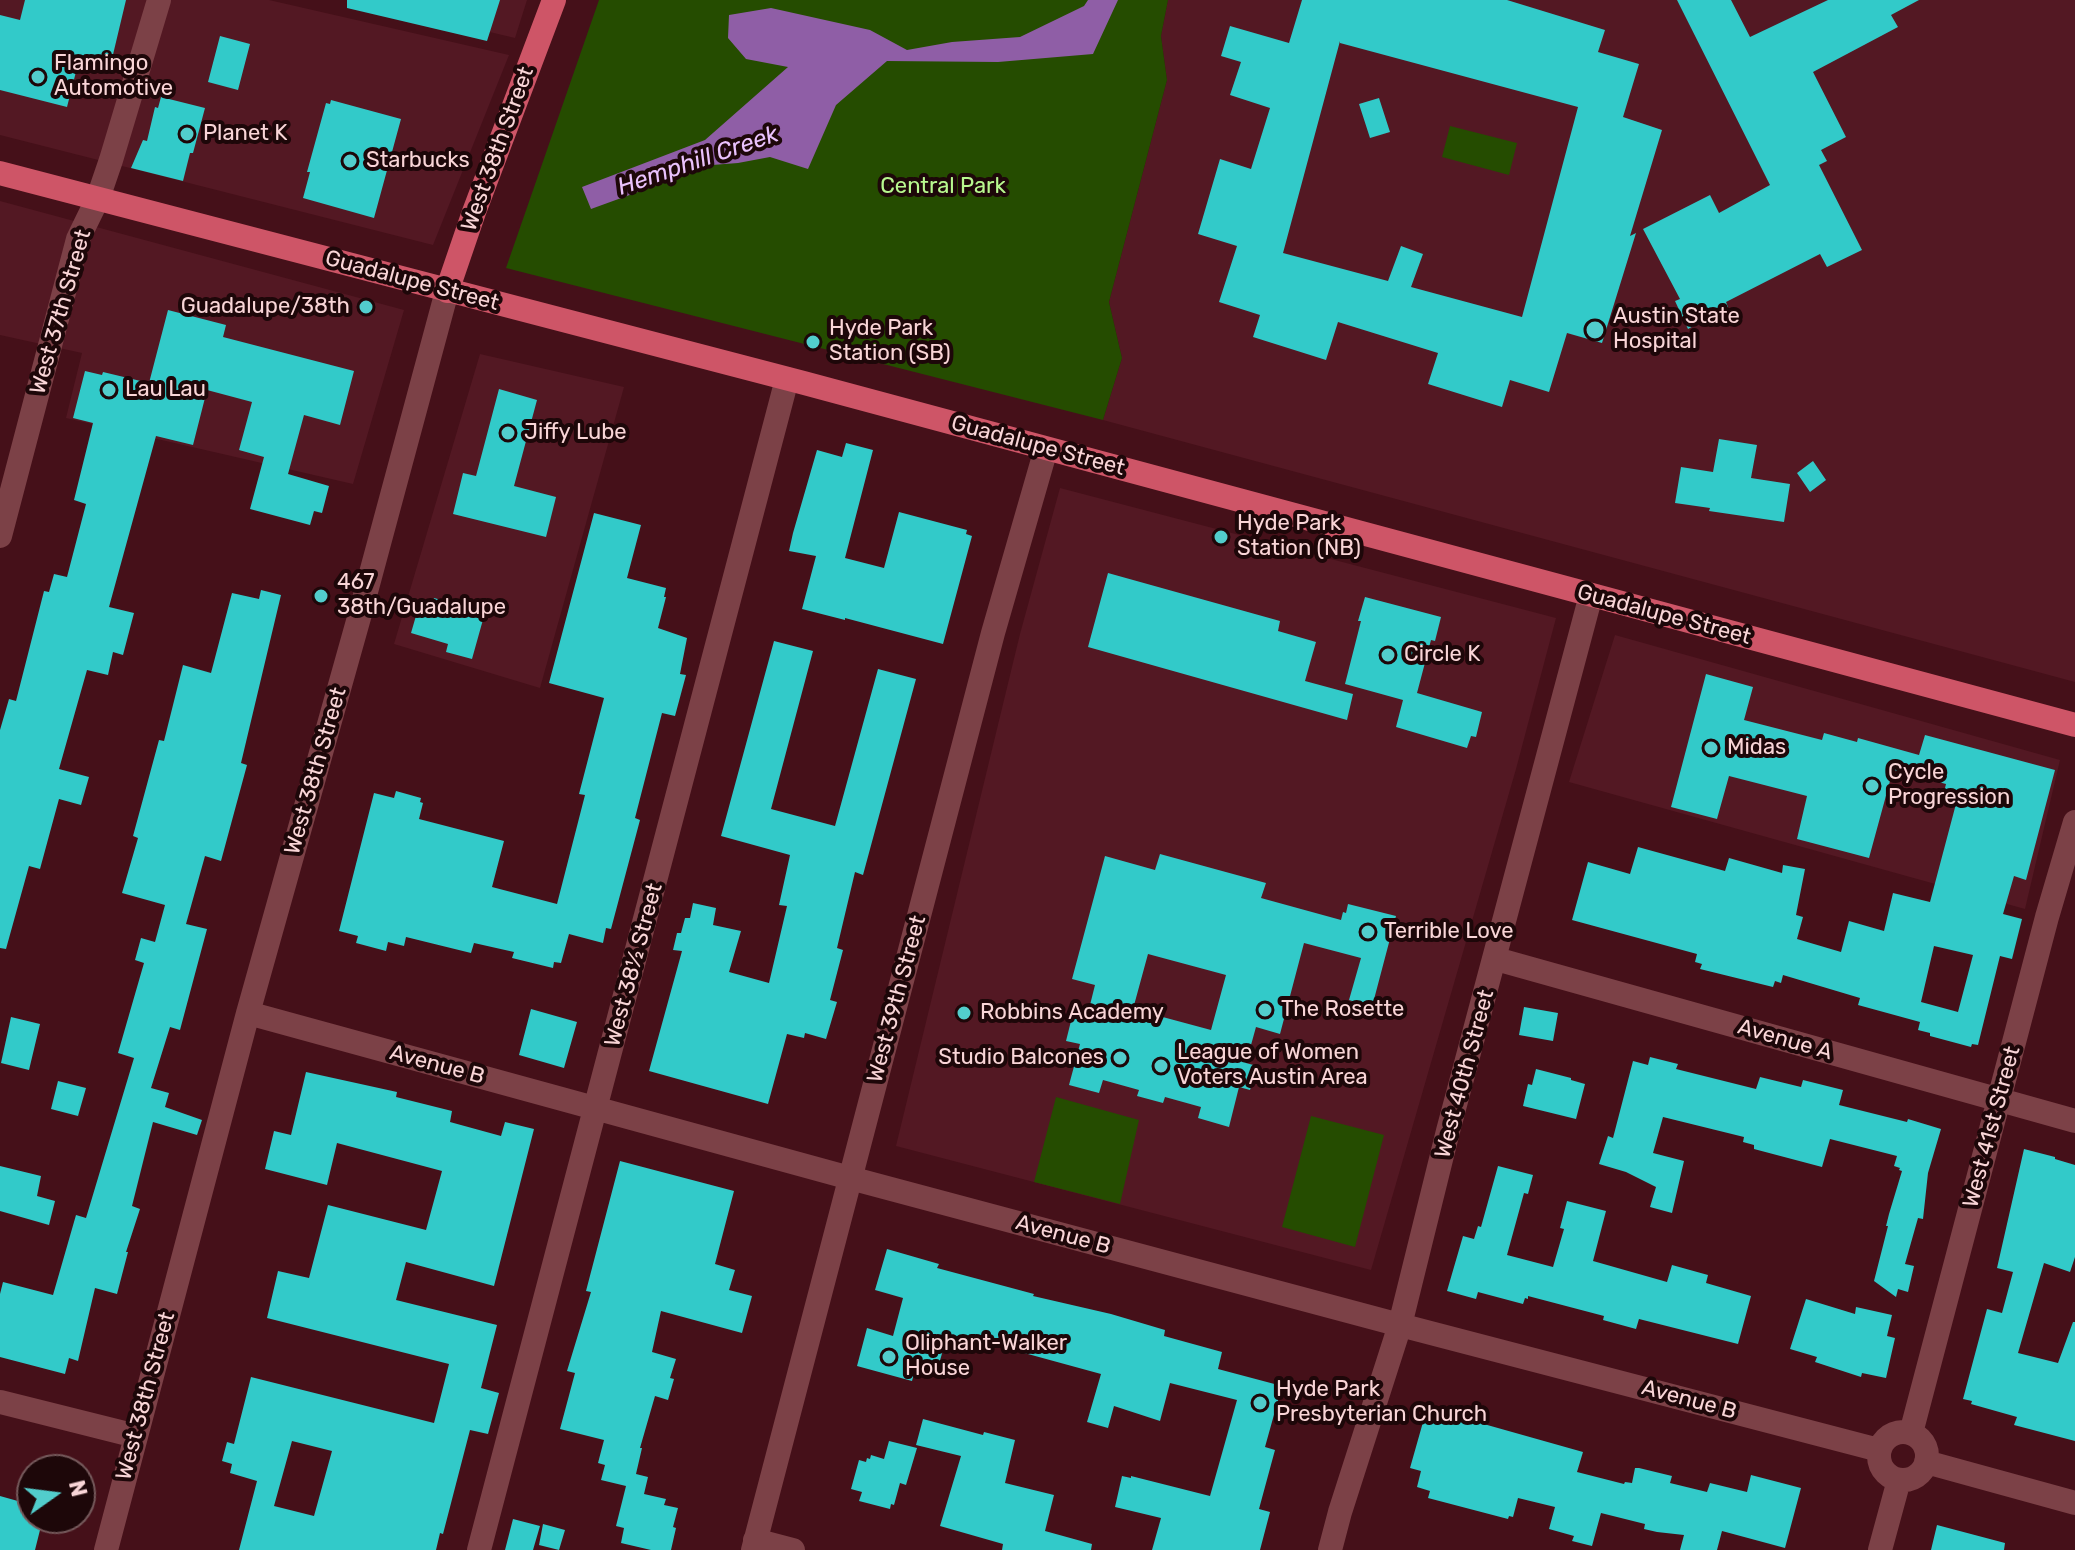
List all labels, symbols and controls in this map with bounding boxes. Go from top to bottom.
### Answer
place label: Flamingo Automotive [54,51,173,102]
street label: West 38th Street [456,63,540,235]
marker: Flamingo Automotive [29,68,47,86]
water label: Hemphill Creek [614,120,782,202]
place label: Planet K [203,121,287,147]
marker: Planet K [178,125,196,143]
place label: Starbucks [366,148,470,174]
marker: Starbucks [341,152,359,170]
park label: Central Park [880,174,1006,200]
street label: West 37th Street [25,227,97,397]
street label: Guadalupe Street [322,245,502,317]
place label: Guadalupe/38th [181,294,350,320]
marker: Guadalupe/38th [357,298,375,316]
place label: Austin State Hospital [1613,304,1740,356]
place label: Hyde Park Station (SB) [829,316,951,368]
marker: Austin State Hospital [1584,319,1606,341]
marker: Hyde Park Station (SB) [804,333,822,351]
place label: Lau Lau [125,377,206,403]
marker: Lau Lau [100,381,118,399]
street label: Guadalupe Street [948,410,1128,482]
place label: Jiffy Lube [524,420,627,446]
marker: Jiffy Lube [499,424,517,442]
place label: Hyde Park Station (NB) [1237,511,1361,562]
marker: Hyde Park Station (NB) [1212,528,1230,546]
place label: 467 38th/Guadalupe [337,570,506,622]
street label: Guadalupe Street [1574,579,1754,651]
marker: 467 38th/Guadalupe [312,587,330,605]
place label: Circle K [1404,642,1481,668]
marker: Circle K [1379,646,1397,664]
street label: West 38th Street [279,684,353,858]
place label: Midas [1727,735,1786,761]
marker: Midas [1702,739,1720,757]
place label: Cycle Progression [1888,760,2010,812]
marker: Cycle Progression [1863,777,1881,795]
street label: West 38½ Street [600,880,668,1050]
street label: West 39th Street [862,913,932,1085]
place label: Terrible Love [1384,919,1514,945]
marker: Terrible Love [1359,923,1377,941]
street label: West 40th Street [1430,987,1500,1161]
place label: The Rosette [1281,997,1404,1023]
place label: Robbins Academy [980,1000,1164,1026]
marker: The Rosette [1256,1001,1274,1019]
marker: Robbins Academy [955,1004,973,1022]
street label: Avenue A [1735,1014,1835,1066]
street label: Avenue B [387,1040,487,1090]
place label: League of Women Voters Austin Area [1177,1040,1368,1092]
street label: West 41st Street [1958,1043,2026,1211]
place label: Studio Balcones [938,1045,1104,1071]
marker: Studio Balcones [1111,1049,1129,1067]
marker: League of Women Voters Austin Area [1152,1057,1170,1075]
street label: Avenue B [1013,1210,1113,1260]
street label: West 38th Street [111,1309,181,1483]
place label: Oliphant-Walker House [905,1331,1067,1382]
marker: Oliphant-Walker House [880,1348,898,1366]
street label: Avenue B [1639,1375,1739,1425]
place label: Hyde Park Presbyterian Church [1276,1377,1487,1428]
marker: Hyde Park Presbyterian Church [1251,1394,1269,1412]
north arrow [16,1454,96,1534]
text: N [63,1478,93,1499]

